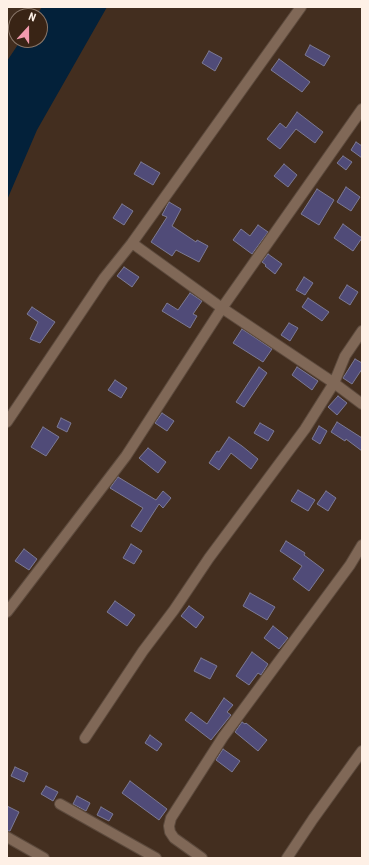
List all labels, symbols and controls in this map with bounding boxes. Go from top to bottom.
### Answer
north arrow [8,8,48,48]
text: N [27,10,38,25]

